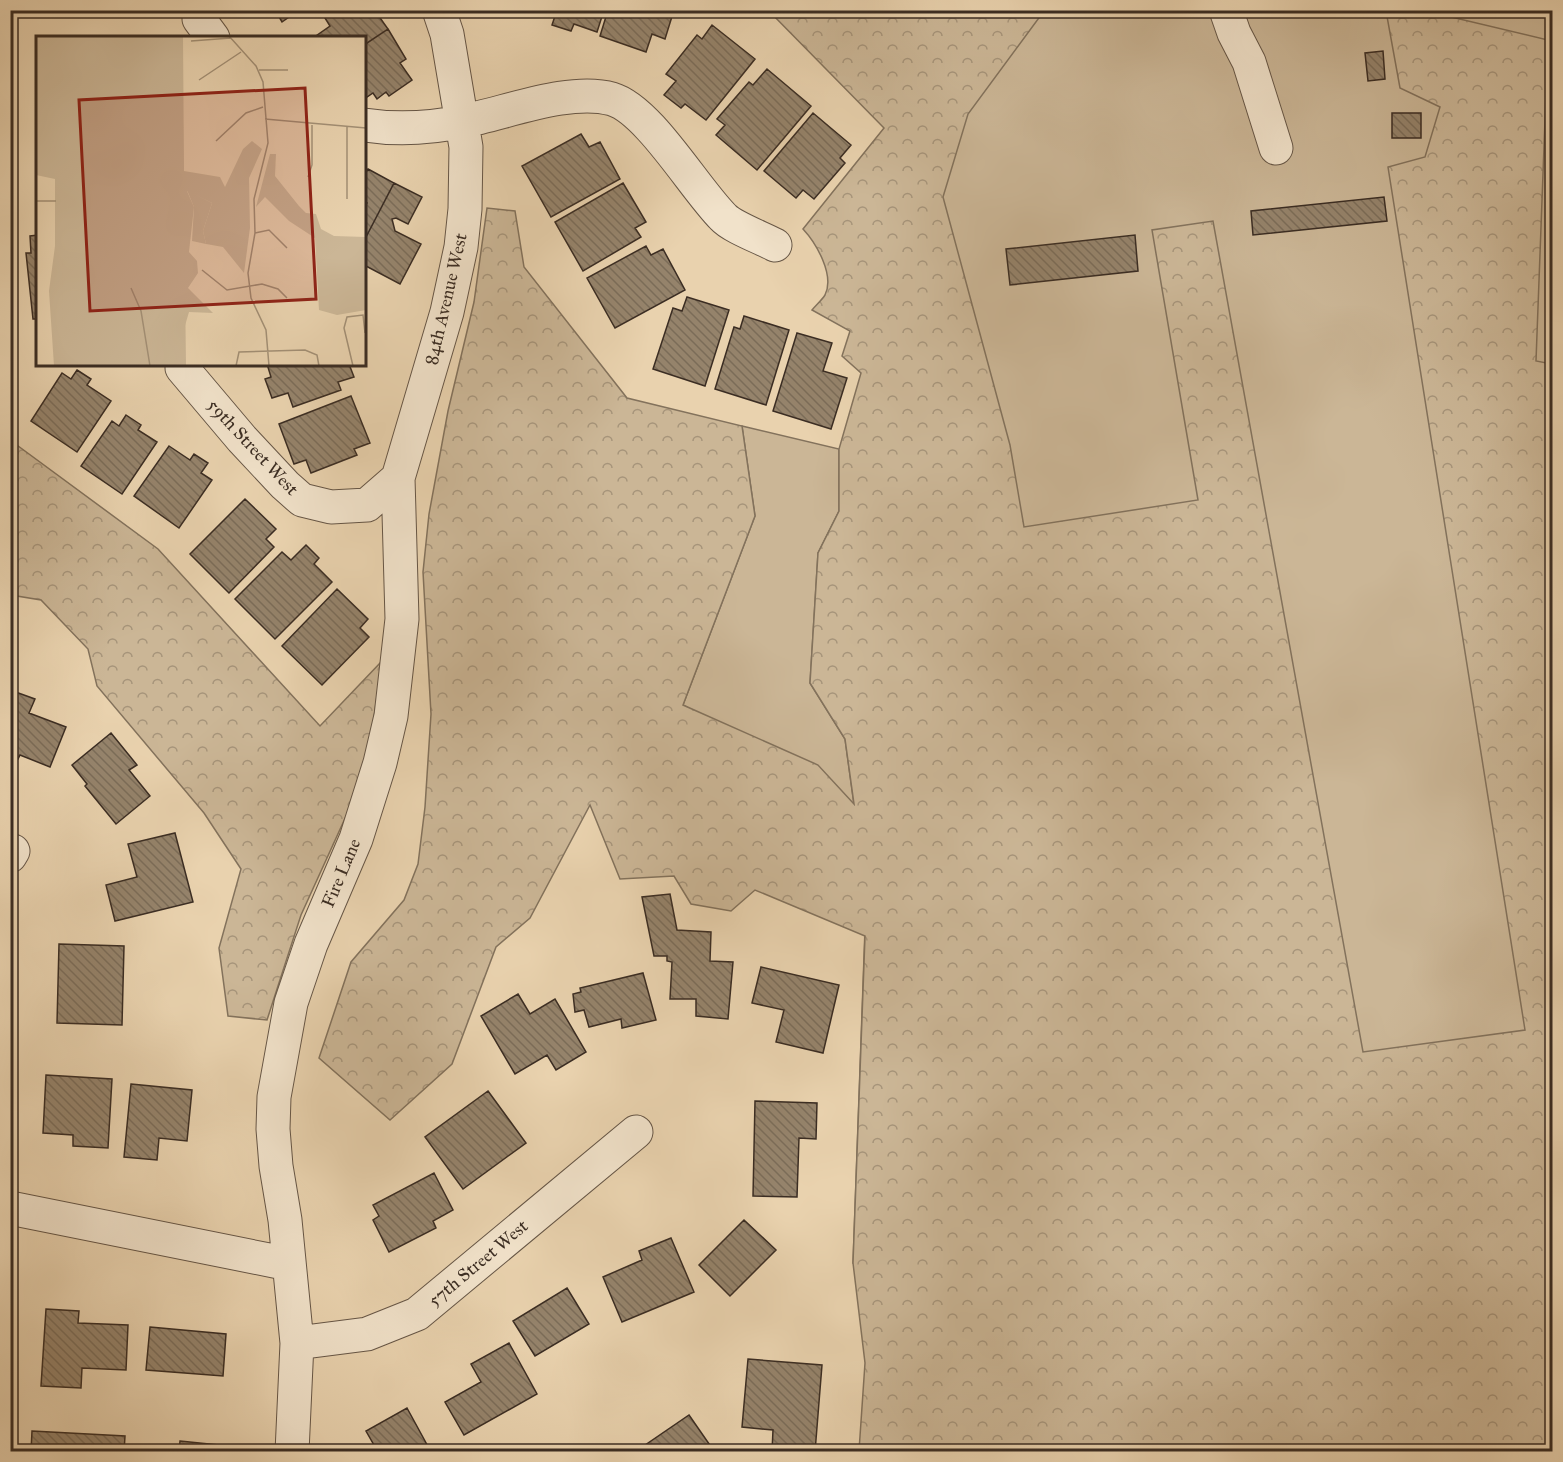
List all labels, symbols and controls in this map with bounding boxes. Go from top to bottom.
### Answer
inset map [36,36,366,366]
street label: 84th Avenue West [420,230,472,367]
street label: 59th Street West [203,394,304,500]
street label: Fire Lane [317,835,365,911]
street label: 57th Street West [424,1214,533,1311]

